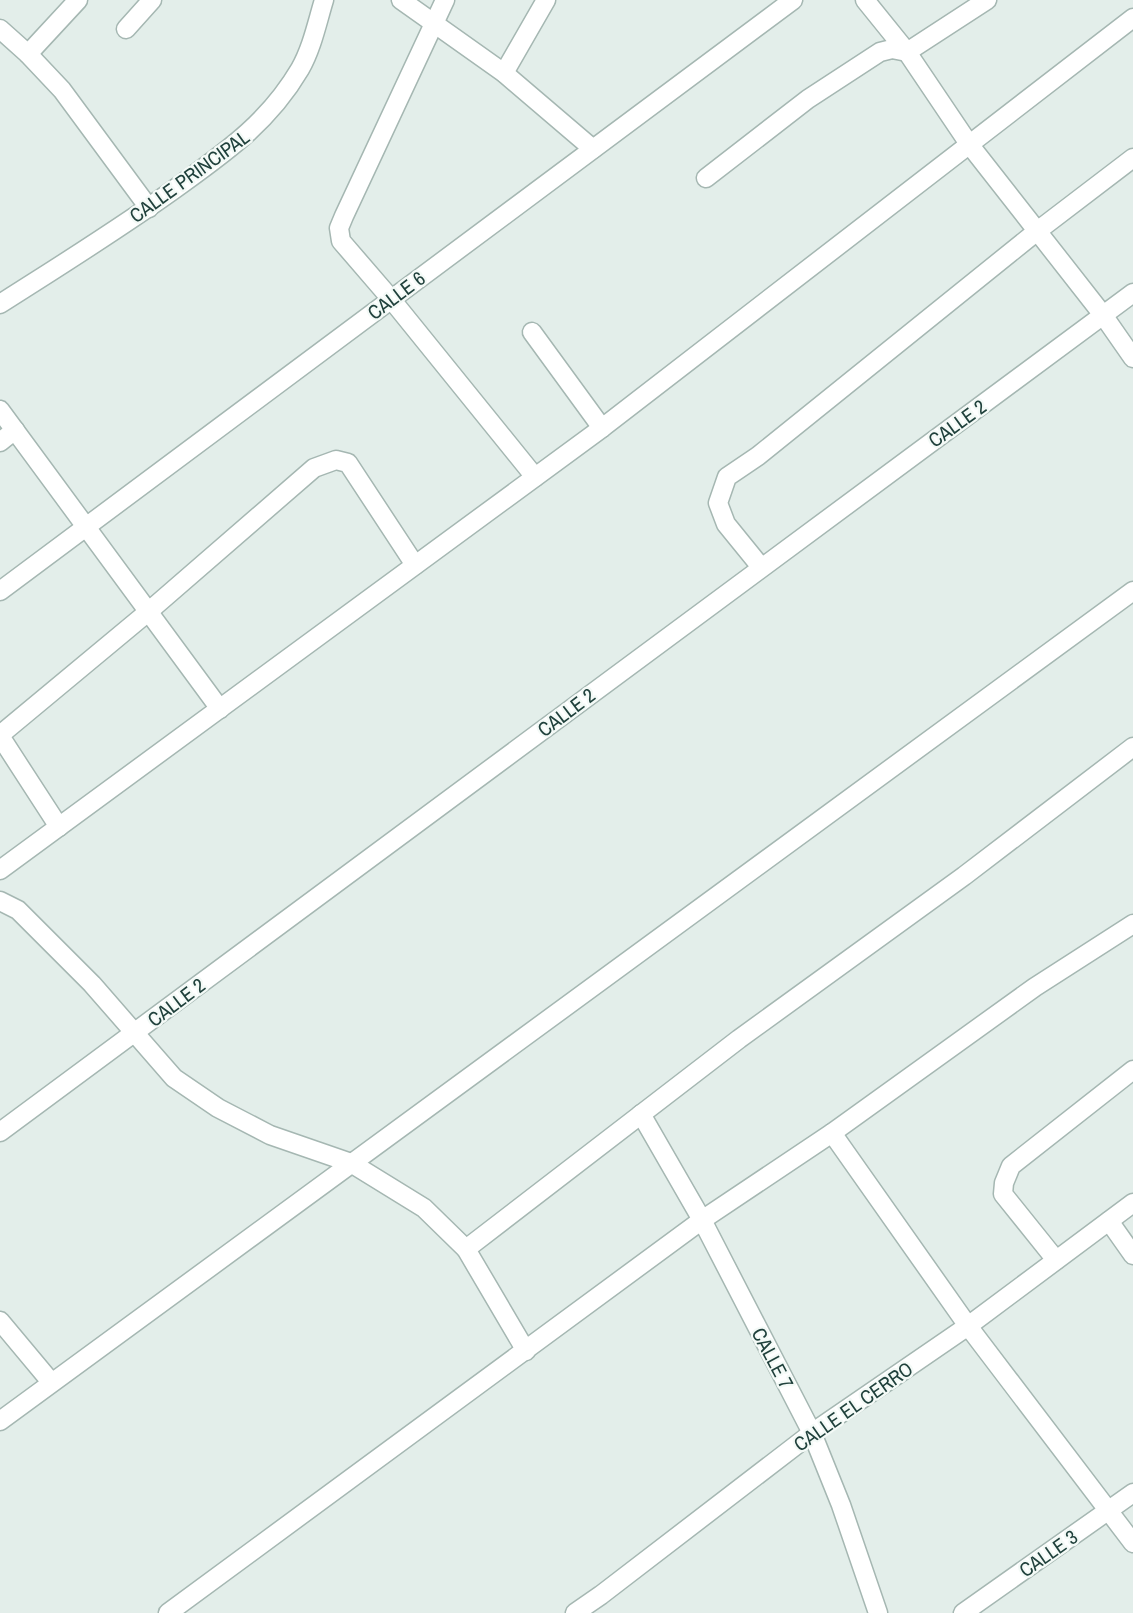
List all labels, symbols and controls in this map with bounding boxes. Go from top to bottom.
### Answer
street label: CALLE PRINCIPAL [124,123,254,229]
street label: CALLE 6 [362,264,430,326]
street label: CALLE 2 [923,393,991,453]
street label: CALLE 2 [532,681,600,743]
street label: CALLE 2 [142,971,210,1033]
street label: CALLE 7 [746,1323,800,1393]
street label: CALLE EL CERRO [788,1355,918,1457]
street label: CALLE 3 [1013,1523,1083,1583]

